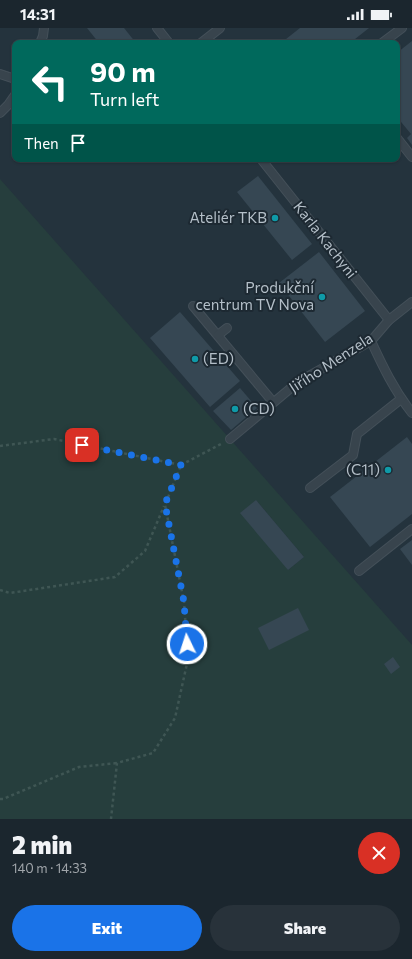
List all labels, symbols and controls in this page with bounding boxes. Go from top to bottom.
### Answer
text: 14:31 [20,5,55,23]
text: 90 m [90,54,156,88]
icon: left [24,56,76,108]
text: Turn left [90,88,159,110]
icon: arrive [67,132,89,154]
text: Then [24,134,59,152]
street label: Karla Kachyni [290,197,361,281]
place label: Ateliér TKB [189,208,267,226]
marker: Ateliér TKB [270,213,280,223]
place label: Produkční centrum TV Nova [195,278,315,313]
marker: Produkční centrum TV Nova [317,292,327,302]
street label: Jiřího Menzela [285,328,376,396]
place label: (ED) [203,349,234,367]
marker: (ED) [190,354,200,364]
place label: (CD) [243,399,275,417]
marker: (CD) [230,404,240,414]
pin [65,428,99,462]
icon: arrive [71,434,93,456]
place label: (C11) [346,460,380,478]
marker: (C11) [383,465,393,475]
position arrow [166,623,208,665]
text: 2 min [12,830,72,859]
button: close [358,832,400,874]
text: 140 m · 14:33 [12,860,87,876]
button: Exit [12,905,202,951]
button: Share [210,905,400,951]

